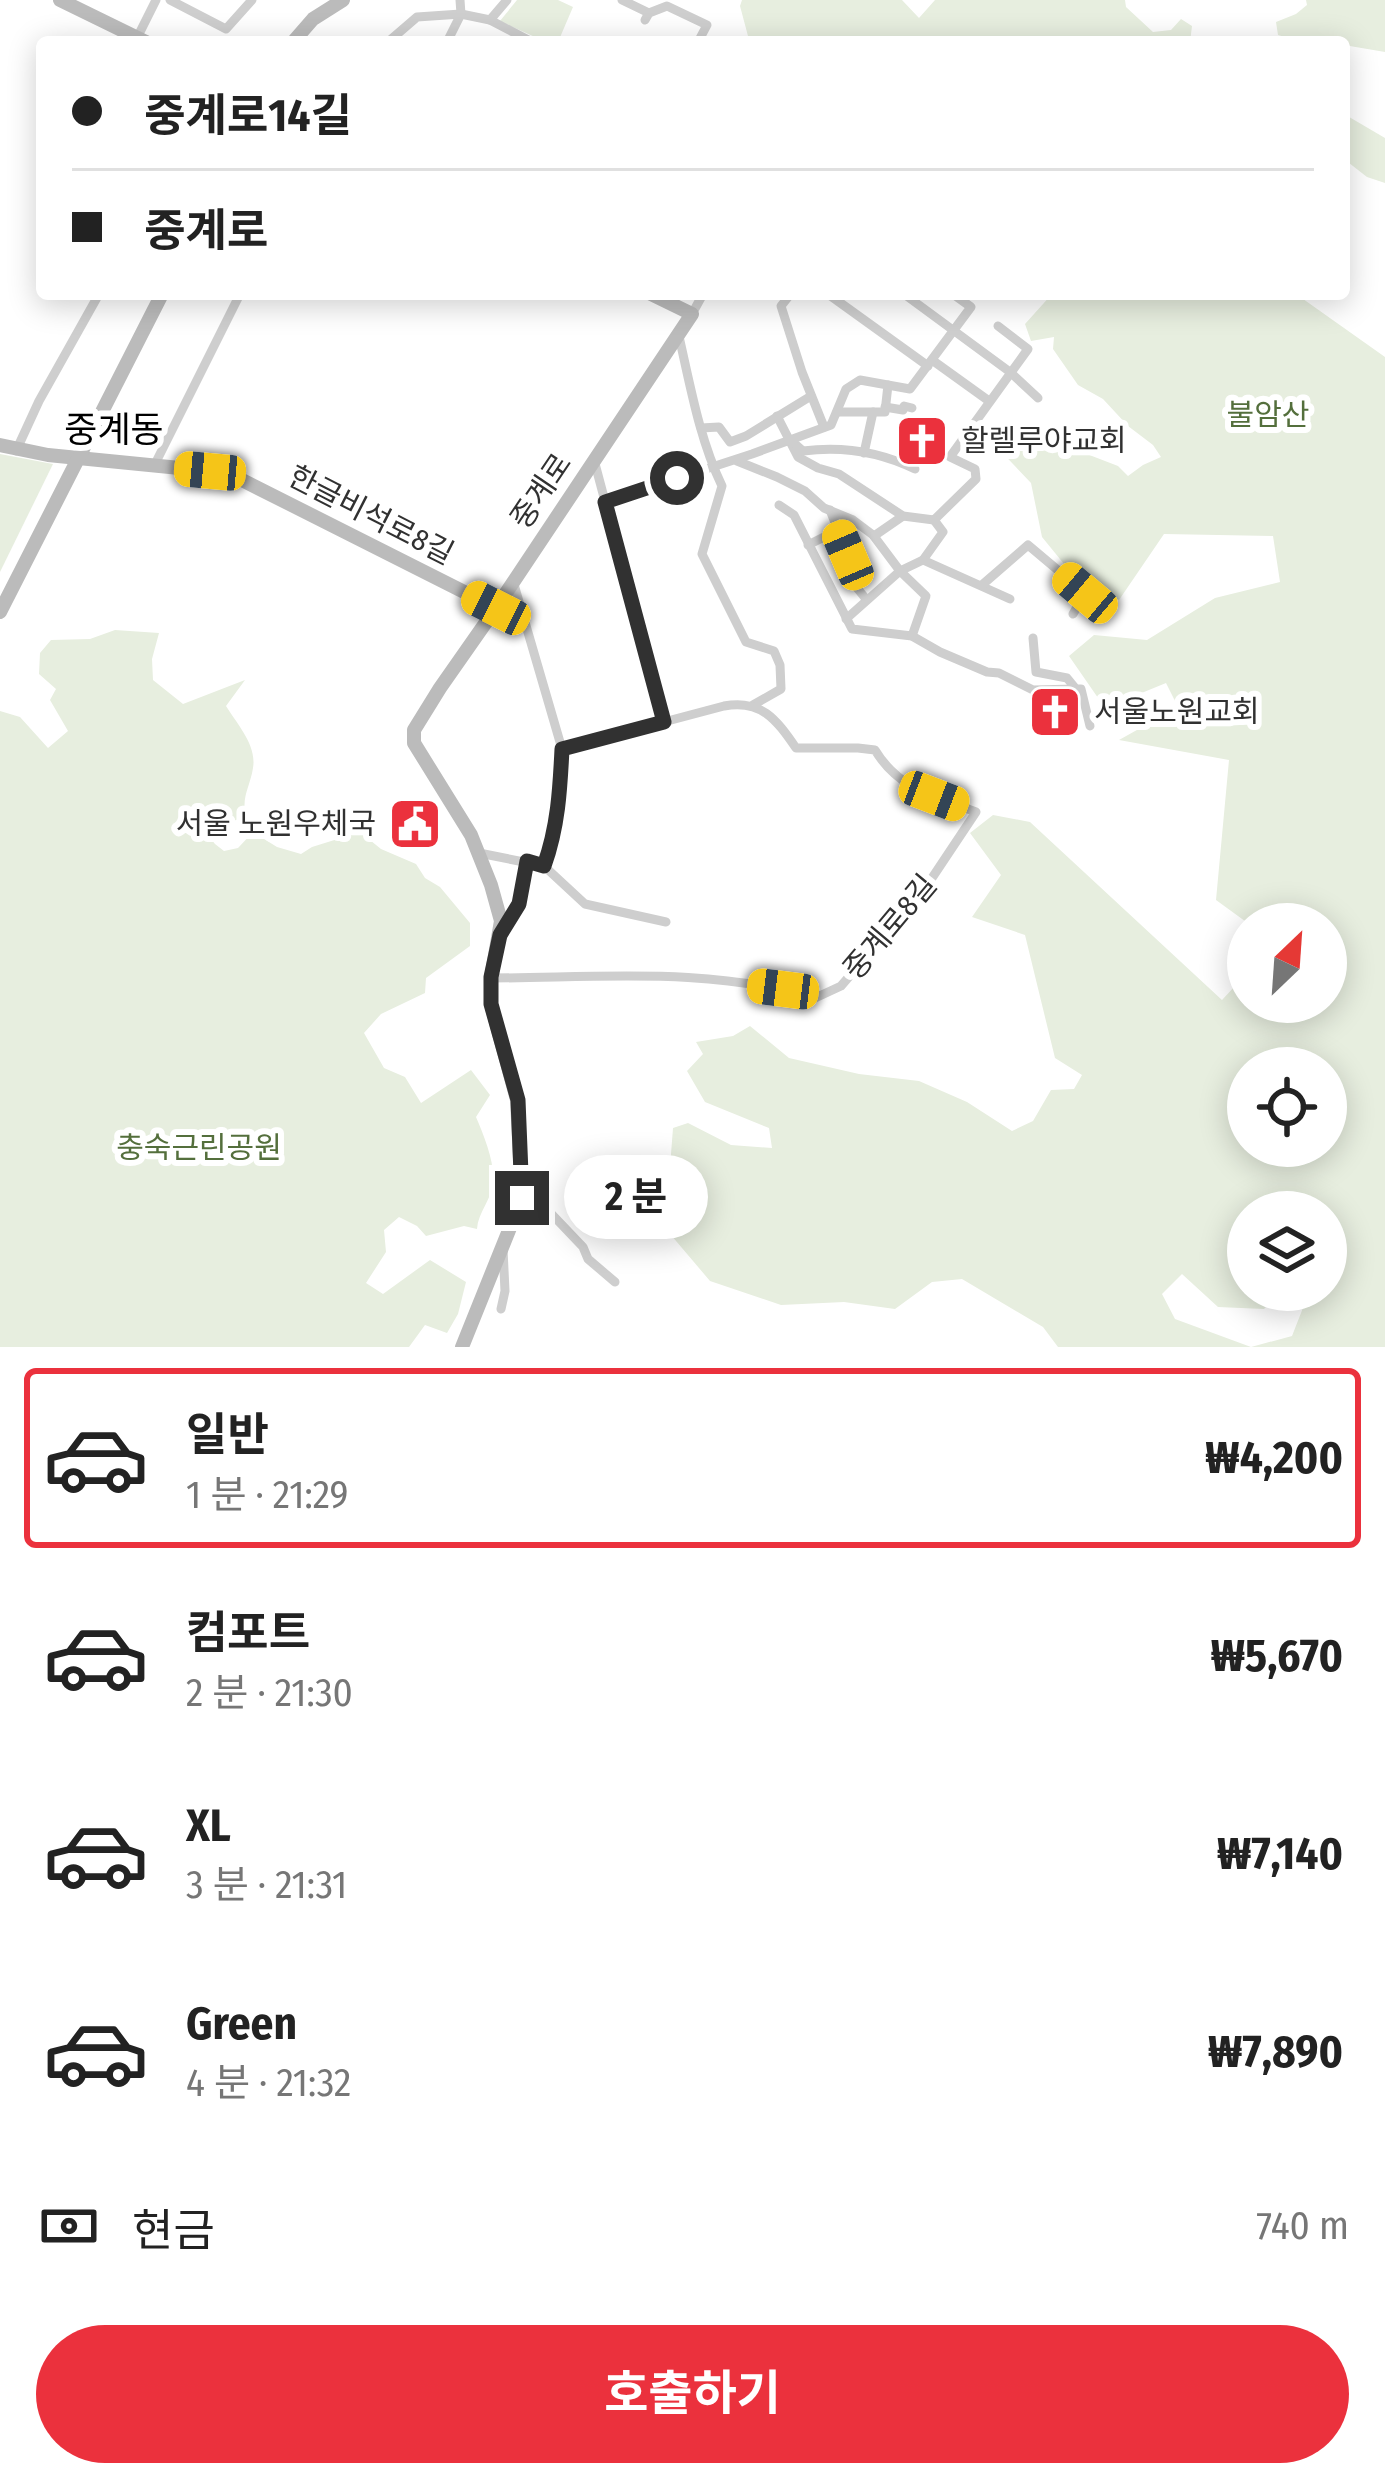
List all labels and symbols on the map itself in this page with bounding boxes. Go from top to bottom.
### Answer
park label: 불암산 [1227,397,1309,433]
district label: 중계동 [64,408,164,452]
church icon: 할렐루야교회 [894,413,950,469]
place label: 할렐루야교회 [961,423,1127,459]
street label: 중계로 [503,447,579,535]
car [173,450,247,492]
route start [650,451,704,505]
street label: 한글비석로8길 [282,458,460,572]
car [817,515,879,595]
car [1046,556,1124,630]
car [456,576,536,640]
church icon: 서울노원교회 [1027,684,1083,740]
place label: 서울노원교회 [1094,694,1260,730]
car [894,766,974,826]
public building icon: 서울 노원우체국 [387,796,443,852]
place label: 서울 노원우체국 [176,806,376,842]
street label: 중계로8길 [836,867,944,987]
north arrow [1227,903,1347,1023]
car [745,967,821,1011]
park label: 충숙근린공원 [116,1130,282,1166]
callout: 2 분 [564,1156,708,1240]
route end [495,1171,549,1225]

